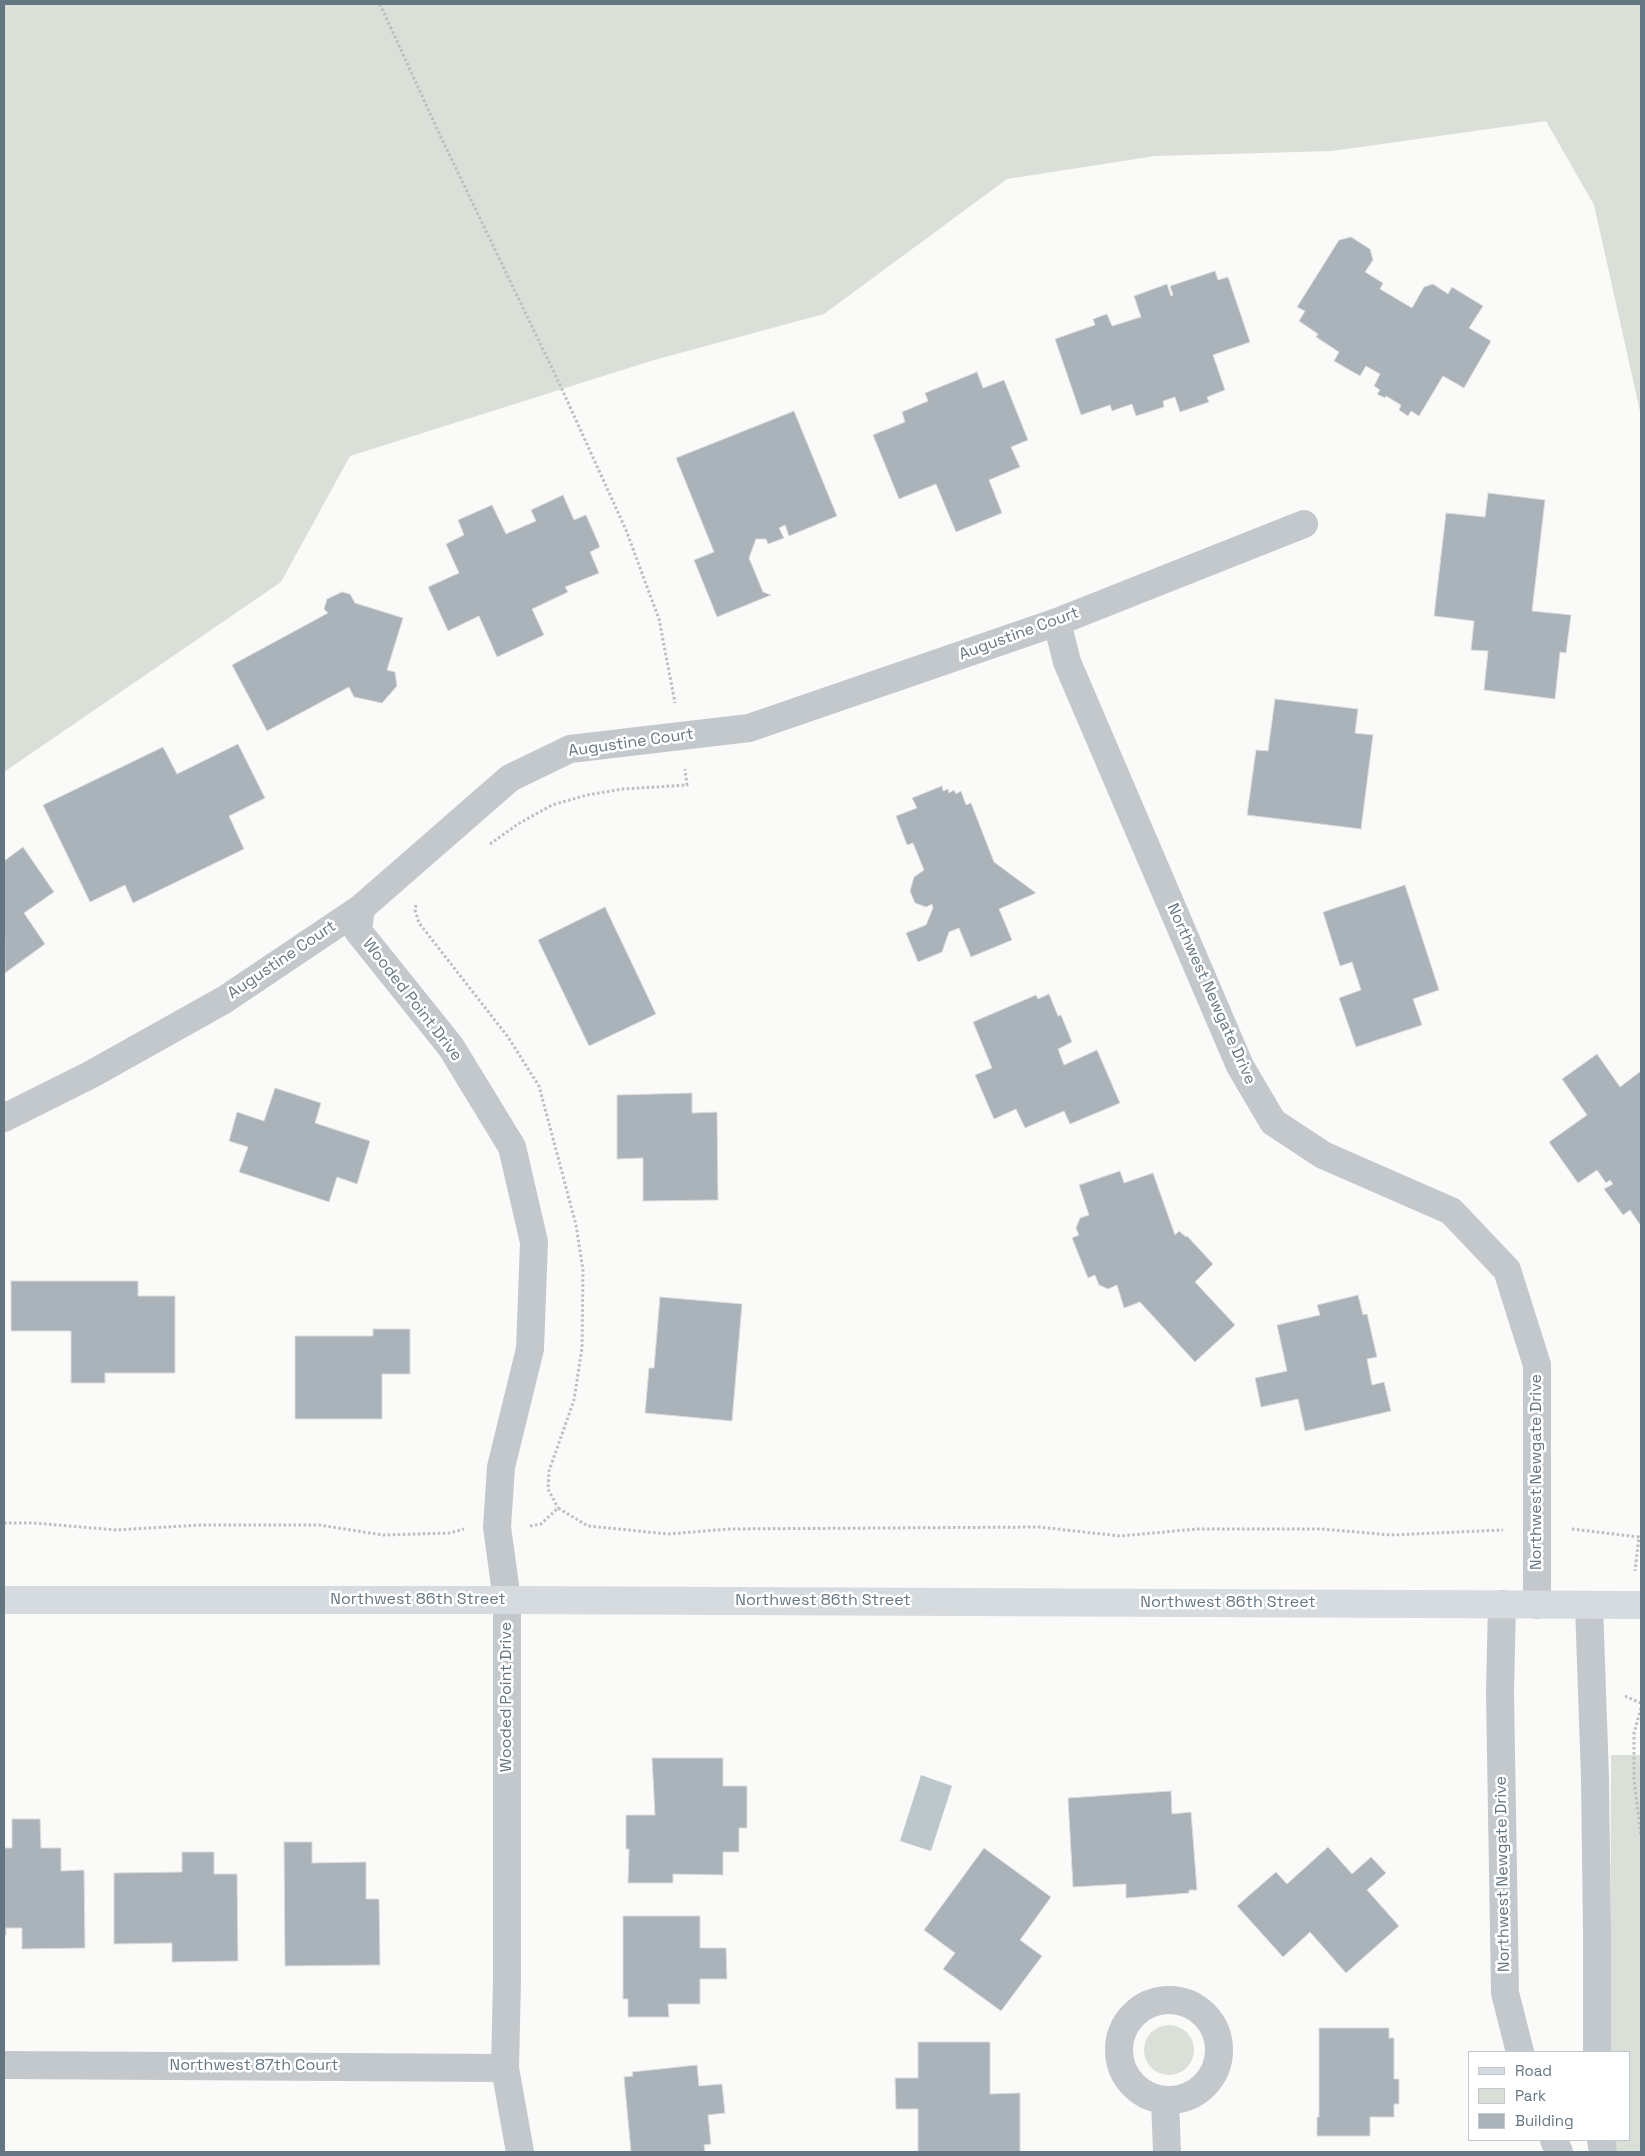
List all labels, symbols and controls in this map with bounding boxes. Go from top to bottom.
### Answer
street label: Augustine Court [956,603,1082,665]
street label: Augustine Court [567,725,695,761]
street label: Northwest Newgate Drive [1162,901,1260,1087]
street label: Augustine Court [224,917,340,1003]
street label: Wooded Point Drive [358,935,466,1065]
street label: Northwest Newgate Drive [1527,1374,1547,1570]
street label: Northwest 86th Street [330,1590,506,1610]
street label: Northwest 86th Street [735,1591,911,1611]
street label: Northwest 86th Street [1140,1593,1316,1613]
street label: Wooded Point Drive [497,1622,517,1772]
street label: Northwest Newgate Drive [1492,1776,1514,1972]
legend [1468,2051,1630,2141]
street label: Northwest 87th Court [170,2056,338,2076]
text: Road [1515,2061,1552,2080]
text: Park [1515,2086,1546,2105]
text: Building [1515,2111,1574,2130]

